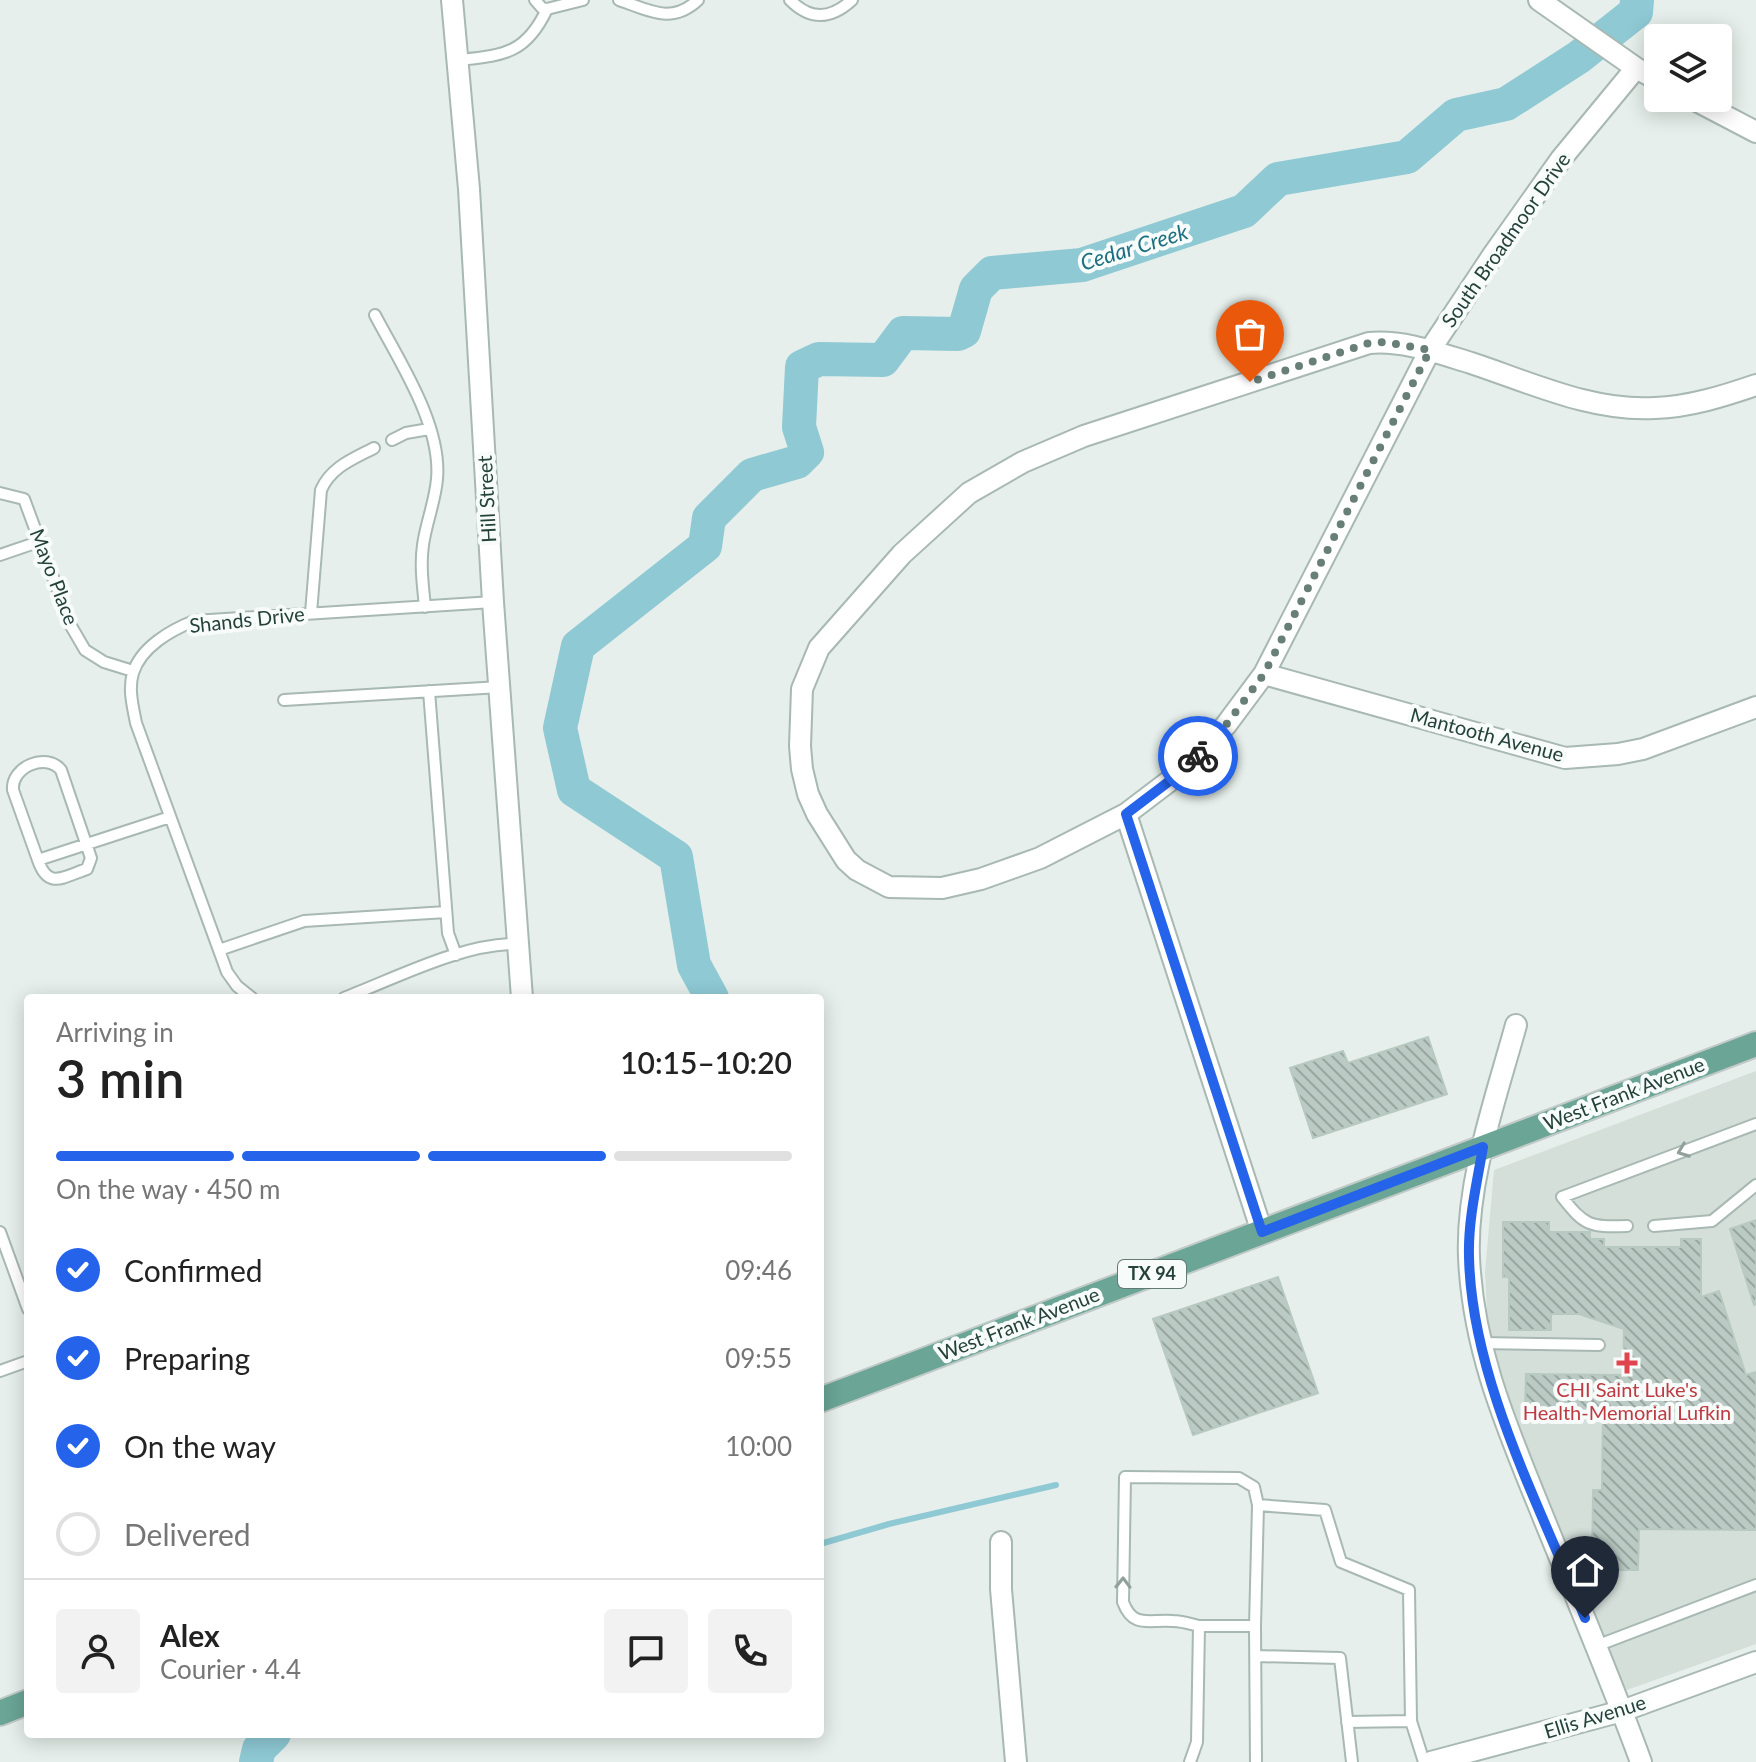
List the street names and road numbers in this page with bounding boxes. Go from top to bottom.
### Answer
street label: South Broadmoor Drive [1436,148,1575,331]
street label: Hill Street [472,455,500,543]
street label: Mayo Place [26,525,84,628]
street label: Shands Drive [188,601,306,637]
street label: Mantooth Avenue [1408,702,1567,766]
street label: West Frank Avenue [1540,1051,1708,1135]
road number: TX 94 [1118,1260,1186,1288]
street label: West Frank Avenue [935,1281,1103,1365]
street label: Ellis Avenue [1541,1689,1648,1743]

